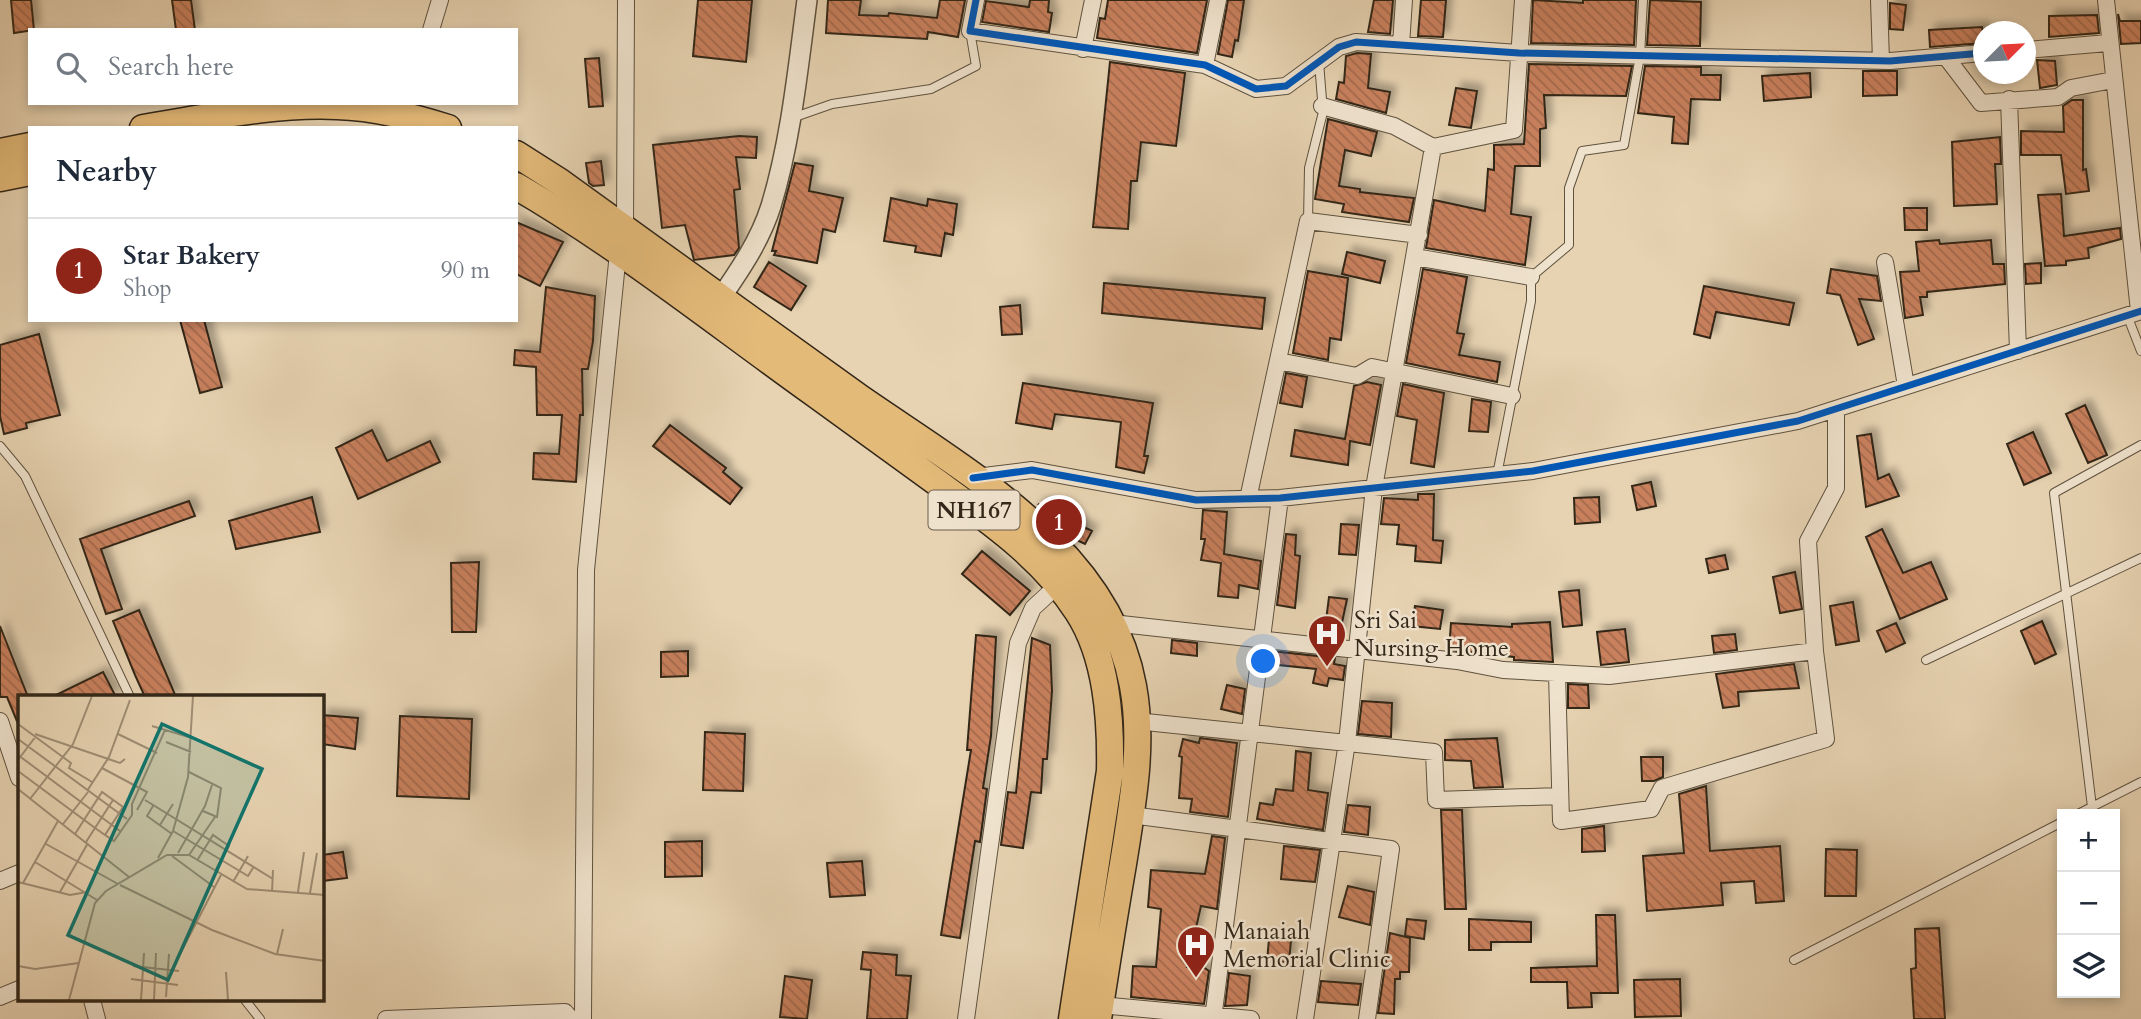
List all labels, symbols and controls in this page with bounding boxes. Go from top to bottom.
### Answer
north arrow [1973,21,2036,84]
search box [28,28,518,105]
icon: search [52,48,90,86]
text: Search here [108,49,234,84]
text: Nearby [56,151,157,192]
text: Star Bakery [123,238,260,273]
text: 1 [73,255,85,286]
text: 90 m [441,255,490,286]
text: Shop [123,273,172,304]
road number: NH167 [928,490,1020,530]
pin: 1 [1036,496,1082,548]
place label: Sri Sai Nursing Home [1354,604,1509,665]
hospital icon: Sri Sai Nursing Home [1306,613,1348,668]
your location [1246,644,1280,678]
inset map [18,695,324,1002]
map controls [2057,809,2120,998]
button: + [2057,809,2120,872]
button: − [2057,872,2120,935]
place label: Manaiah Memorial Clinic [1223,915,1391,976]
hospital icon: Manaiah Memorial Clinic [1175,924,1217,979]
button: layers [2057,935,2120,998]

